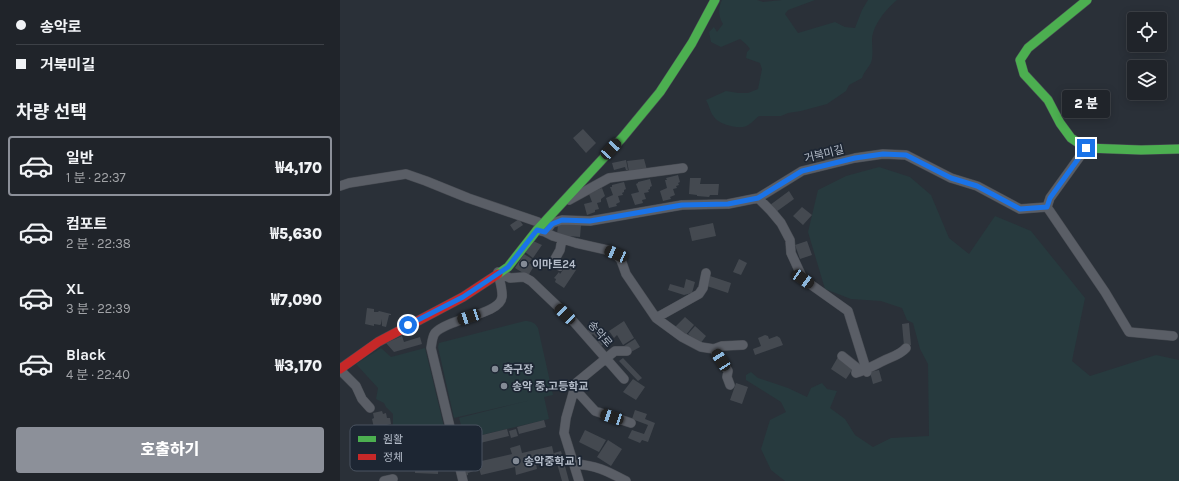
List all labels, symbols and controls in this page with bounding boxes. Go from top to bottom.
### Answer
map controls [1127,12,1167,100]
button: locate [1127,12,1167,52]
text: 송악로 [40,18,81,36]
text: 거북미길 [40,56,95,74]
button: layers [1127,60,1167,100]
callout: 2 분 [1062,90,1110,118]
text: 2 분 [1074,96,1098,111]
text: 차량 선택 [16,101,87,123]
car [598,136,624,162]
route end [1077,139,1095,157]
street label: 거북미길 [803,143,845,165]
icon: car [18,148,54,184]
text: 일반 [66,149,94,167]
text: ₩4,170 [275,159,322,177]
text: 1 분 · 22:37 [66,170,126,185]
icon: car [18,214,54,250]
text: 컴포트 [66,215,107,233]
text: ₩5,630 [270,225,322,243]
text: 2 분 · 22:38 [66,236,131,251]
car [603,244,629,264]
place label: 이마트24 [532,258,576,271]
marker: 이마트24 [519,259,529,269]
car [790,267,816,291]
icon: car [18,280,54,316]
text: XL [66,280,84,298]
text: ₩7,090 [271,291,322,309]
text: 3 분 · 22:39 [66,301,131,316]
car [552,301,578,327]
car [456,308,482,326]
route start [399,316,417,334]
street label: 송악로 [585,318,615,350]
icon: car [18,346,54,382]
text: Black [66,346,106,364]
car [709,347,733,373]
text: ₩3,170 [275,357,322,375]
place label: 축구장 [503,363,533,376]
marker: 축구장 [490,364,500,374]
text: 4 분 · 22:40 [66,367,130,382]
place label: 송악 중,고등학교 [512,380,588,393]
marker: 송악 중,고등학교 [499,381,509,391]
car [599,408,625,426]
legend [350,425,482,471]
button: 호출하기 [16,427,324,473]
text: 원활 [383,433,403,446]
text: 정체 [383,451,403,464]
place label: 송악중학교 1 [524,455,581,468]
marker: 송악중학교 1 [511,456,521,466]

